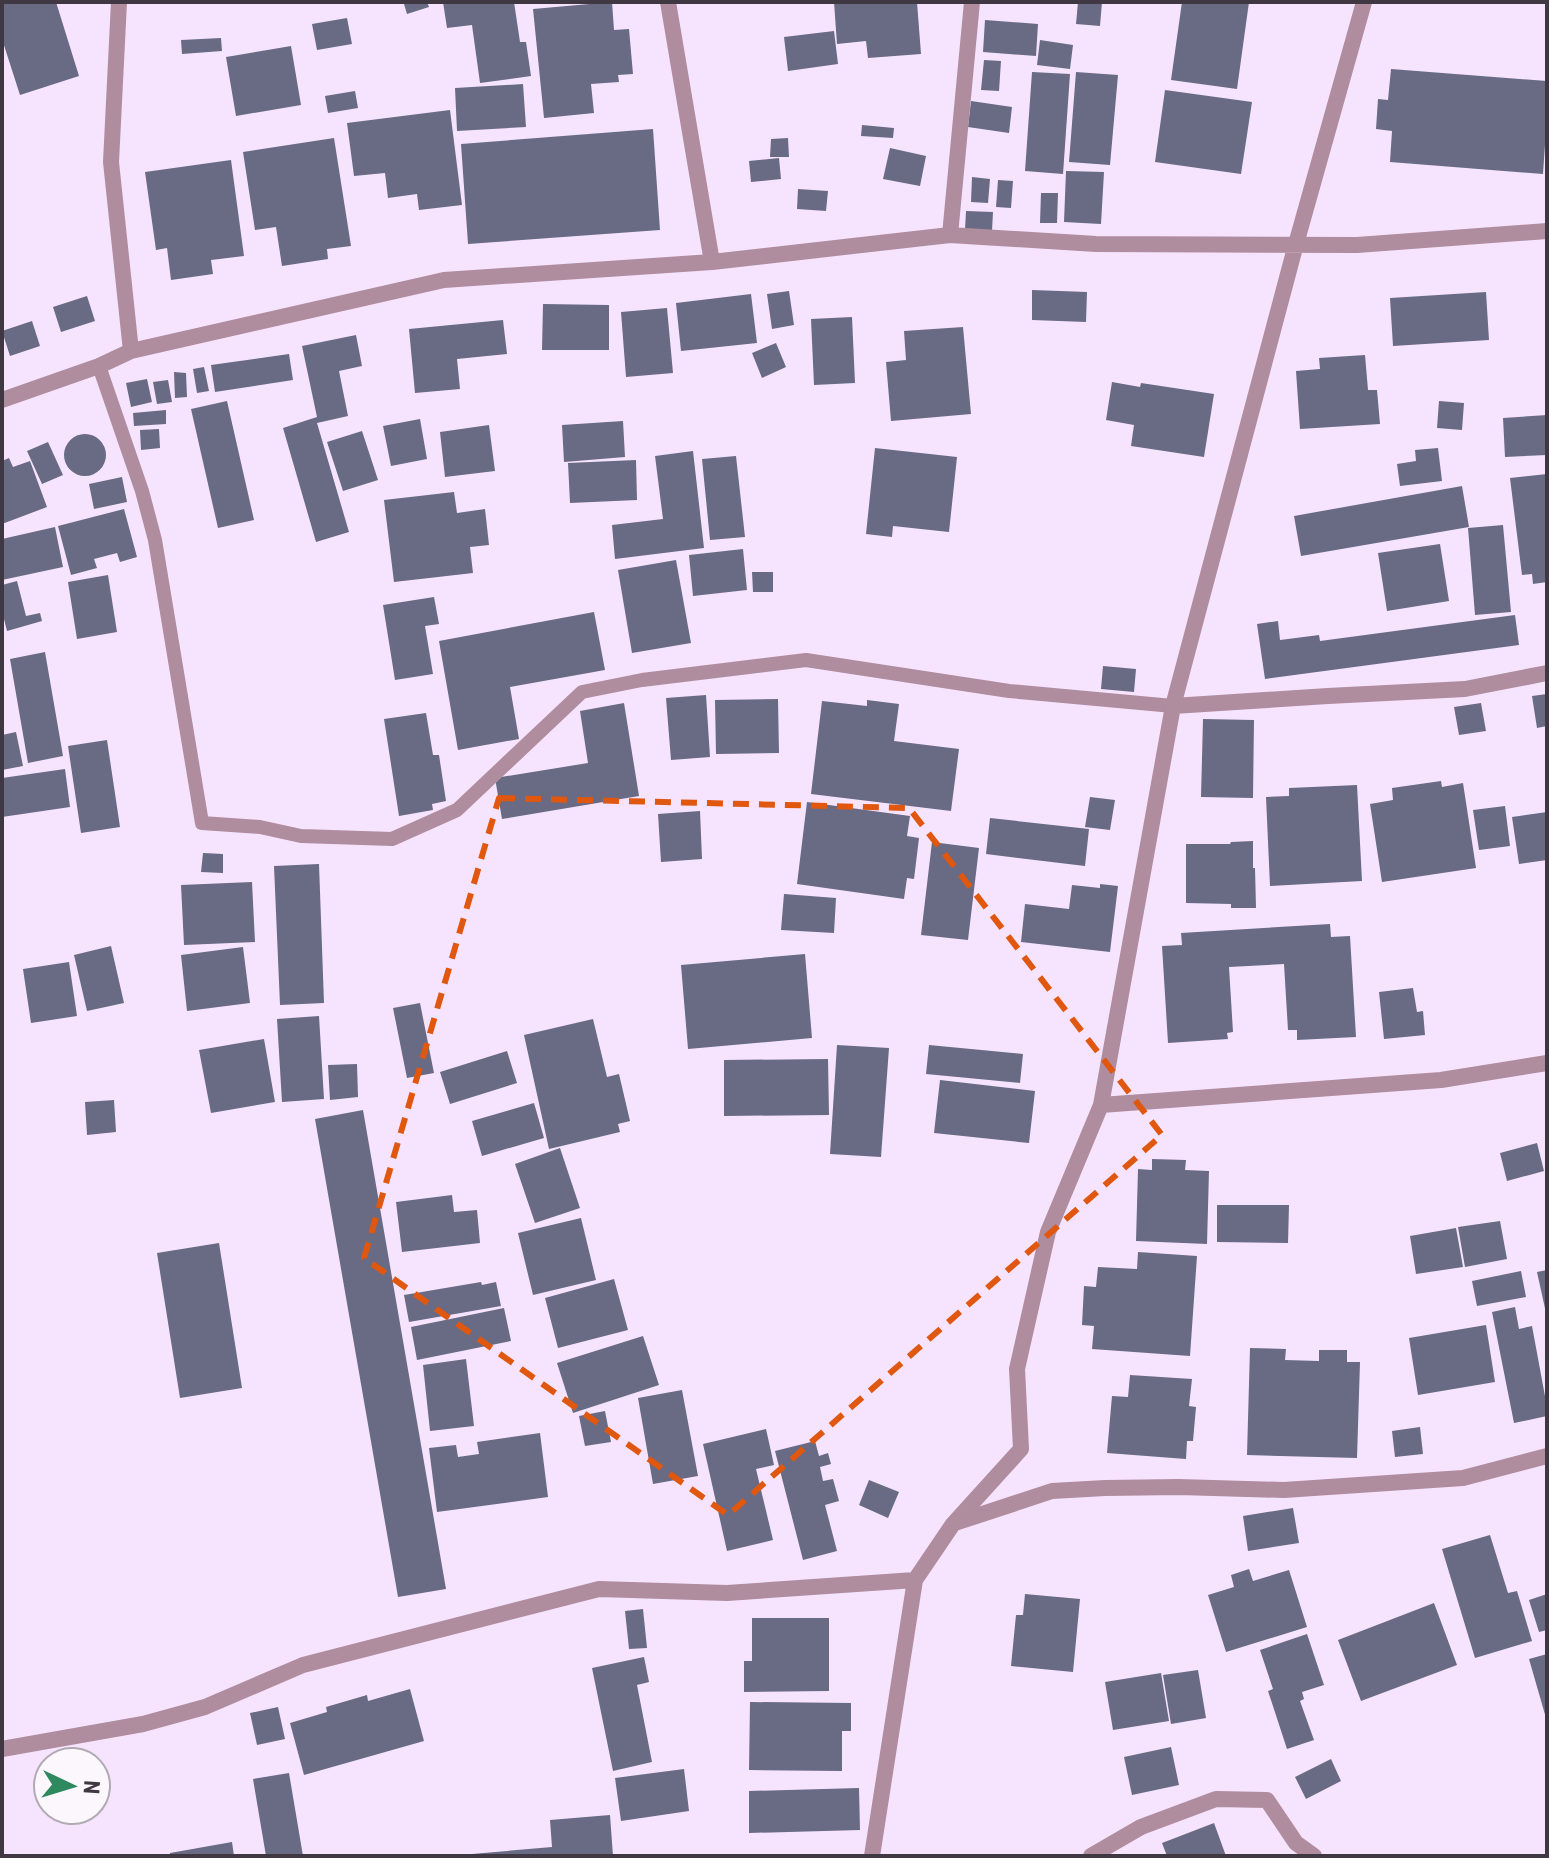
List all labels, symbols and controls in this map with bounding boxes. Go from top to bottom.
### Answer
north arrow [32,1746,112,1826]
text: N [79,1780,104,1795]

